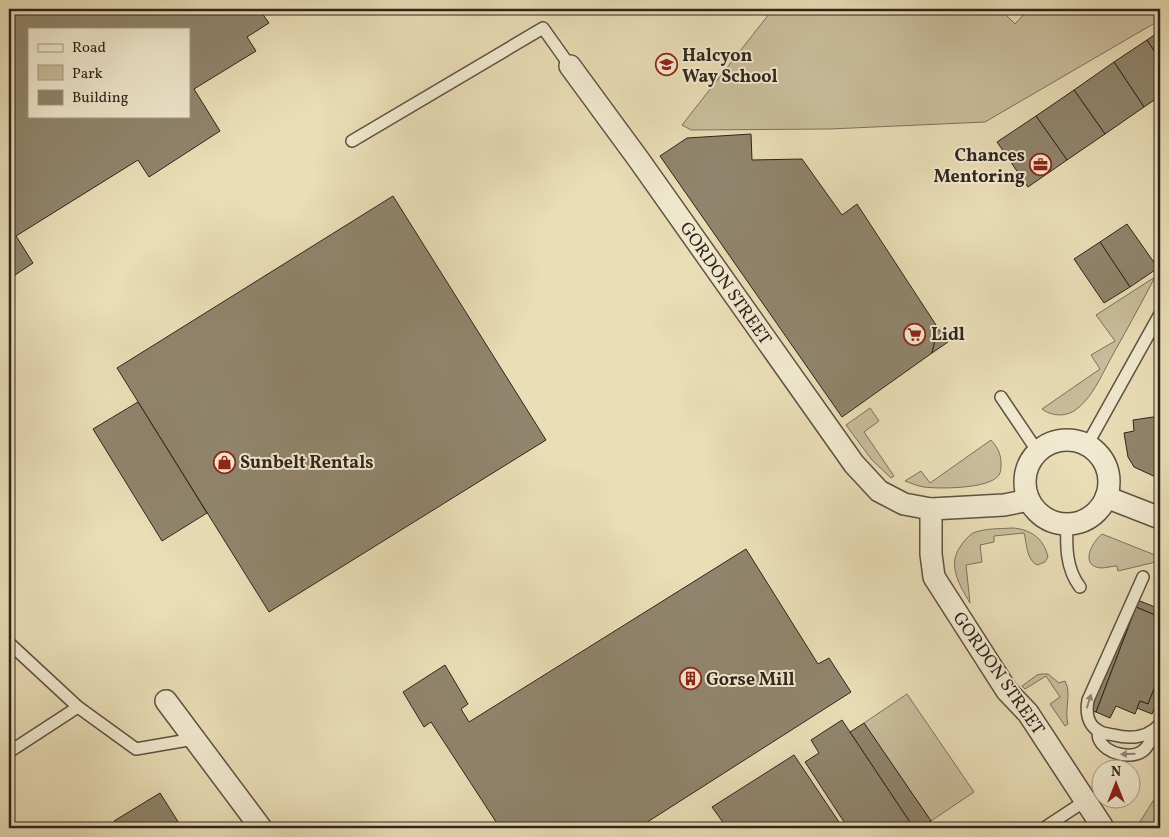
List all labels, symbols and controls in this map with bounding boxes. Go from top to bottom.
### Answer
legend [28,28,190,118]
text: Road [72,38,106,59]
place label: Halcyon Way School [682,44,778,90]
school or university icon: Halcyon Way School [654,53,678,77]
text: Park [72,64,103,85]
text: Building [72,88,129,109]
place label: Chances Mentoring [933,144,1025,190]
office icon: Chances Mentoring [1029,153,1053,177]
street label: GORDON STREET [673,217,777,351]
supermarket icon: Lidl [903,322,927,346]
place label: Lidl [931,323,965,348]
shop icon: Sunbelt Rentals [212,450,236,474]
place label: Sunbelt Rentals [240,451,374,476]
street label: GORDON STREET [946,607,1050,741]
building icon: Gorse Mill [678,667,702,691]
place label: Gorse Mill [706,668,795,693]
one-way arrow [1086,694,1094,709]
one-way arrow [1119,750,1135,758]
north arrow [1092,760,1142,810]
text: N [1111,763,1121,782]

